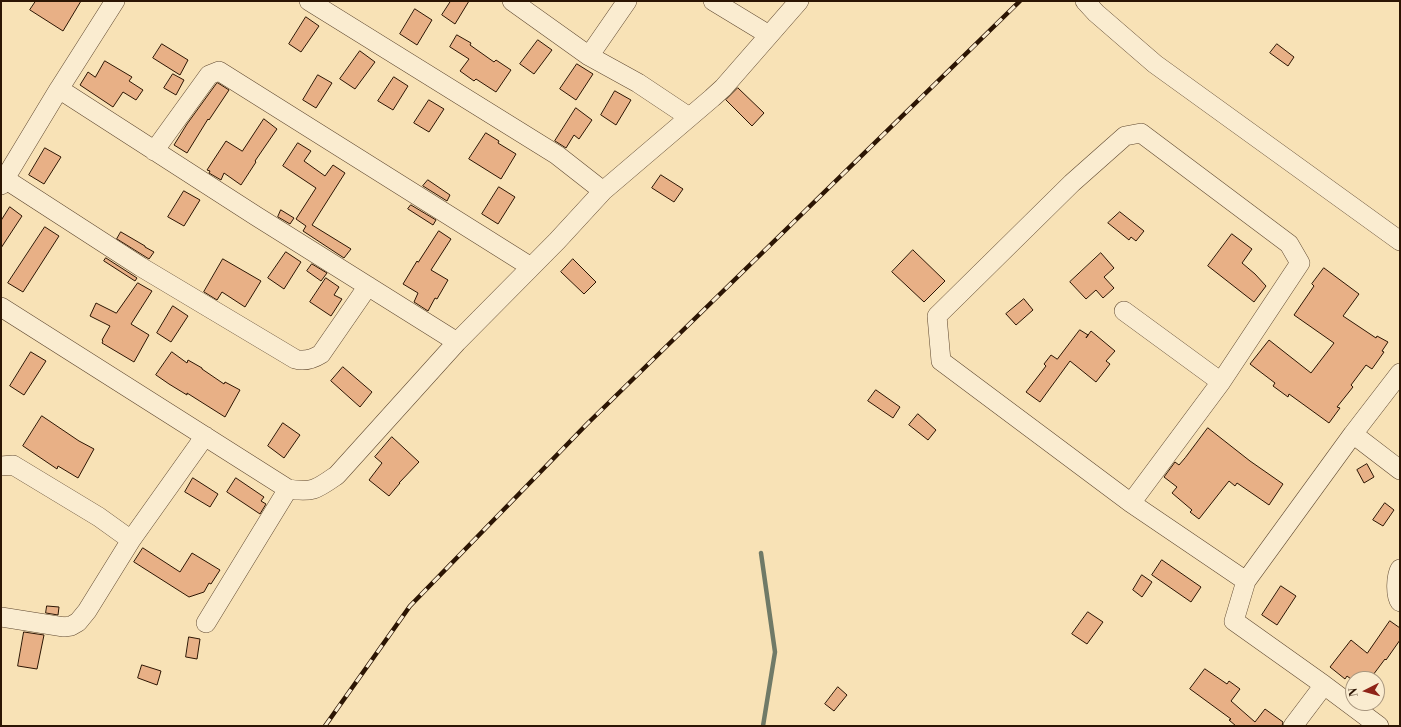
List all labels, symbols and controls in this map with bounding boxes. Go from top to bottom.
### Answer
north arrow [1345,671,1385,711]
text: N [1347,687,1361,697]

